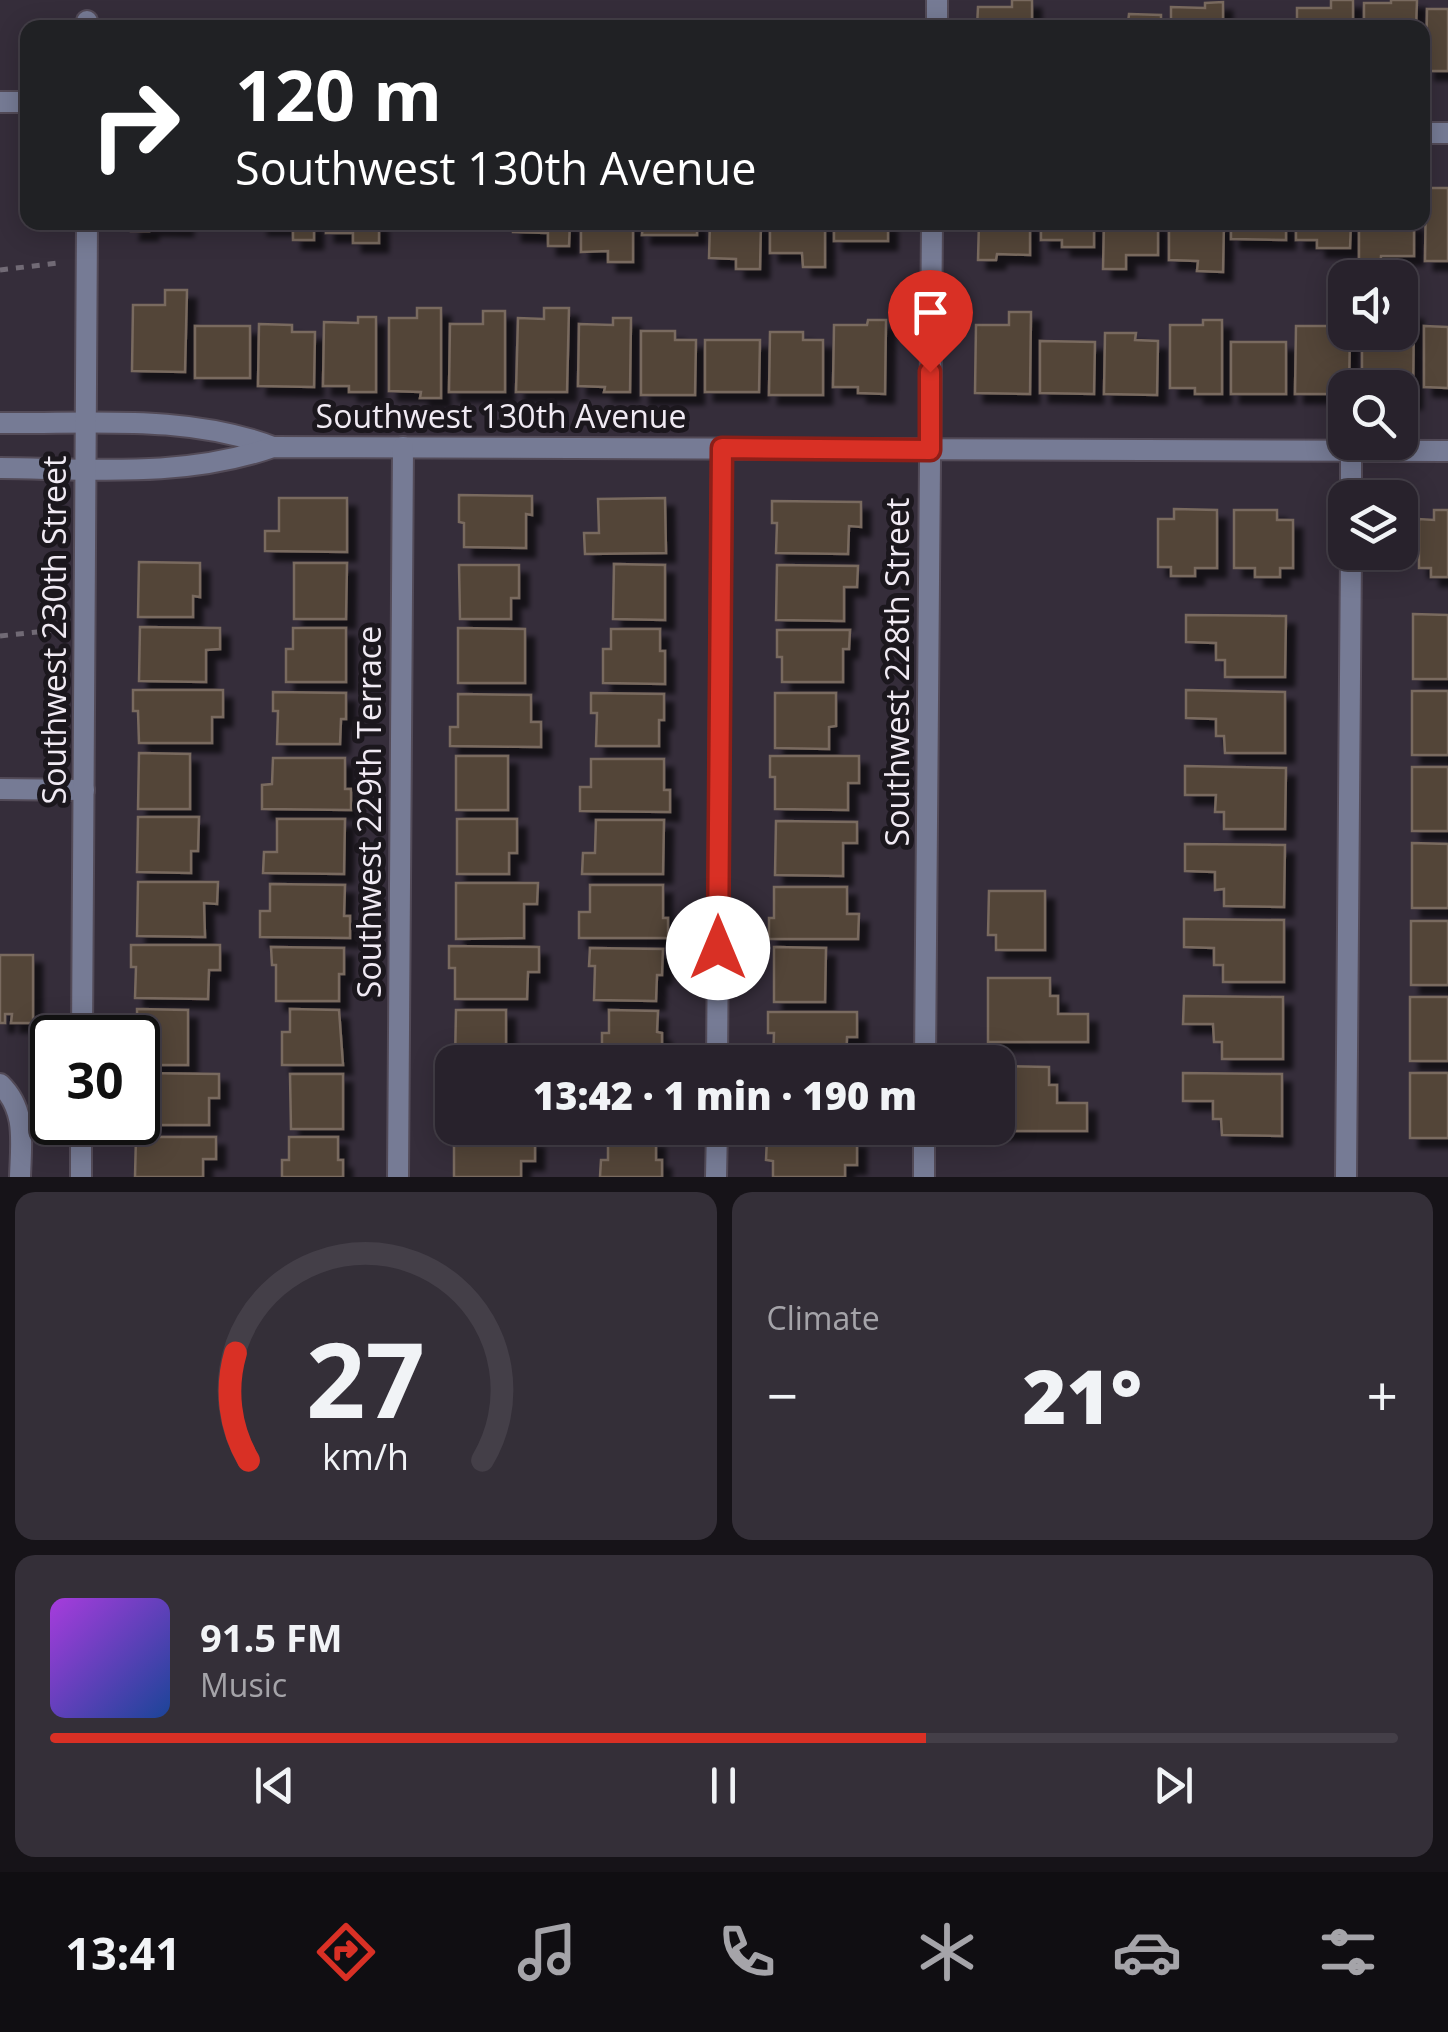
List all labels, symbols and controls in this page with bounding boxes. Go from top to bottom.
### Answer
text: 120 m [235,46,442,142]
icon: right [70,60,200,190]
text: Southwest 130th Avenue [235,137,756,198]
map controls [1328,260,1418,570]
button: sound [1328,260,1418,350]
pin [888,270,973,373]
icon: arrive [903,285,958,340]
button: search [1328,370,1418,460]
street label: Southwest 130th Avenue [316,394,686,437]
street label: Southwest 230th Street [32,456,75,804]
button: layers [1328,480,1418,570]
street label: Southwest 228th Street [875,498,918,846]
street label: Southwest 229th Terrace [347,626,390,998]
position arrow [666,896,770,1000]
speed limit sign: 30 [30,1015,160,1145]
text: 13:42 · 1 min · 190 m [533,1069,917,1121]
text: Climate [767,1296,880,1339]
text: 27 [306,1307,425,1448]
text: 21° [1022,1344,1142,1446]
text: − [767,1357,798,1432]
text: + [1367,1357,1398,1432]
text: km/h [322,1432,409,1480]
text: 91.5 FM [200,1611,343,1663]
text: Music [200,1663,287,1706]
icon: previous [247,1758,302,1813]
icon: pause [696,1758,751,1813]
icon: next [1146,1758,1201,1813]
icon: directions [311,1917,381,1987]
icon: music [512,1917,582,1987]
icon: phone [712,1917,782,1987]
icon: climate [912,1917,982,1987]
icon: car [1112,1917,1182,1987]
icon: filters [1313,1917,1383,1987]
text: 13:41 [65,1922,181,1983]

